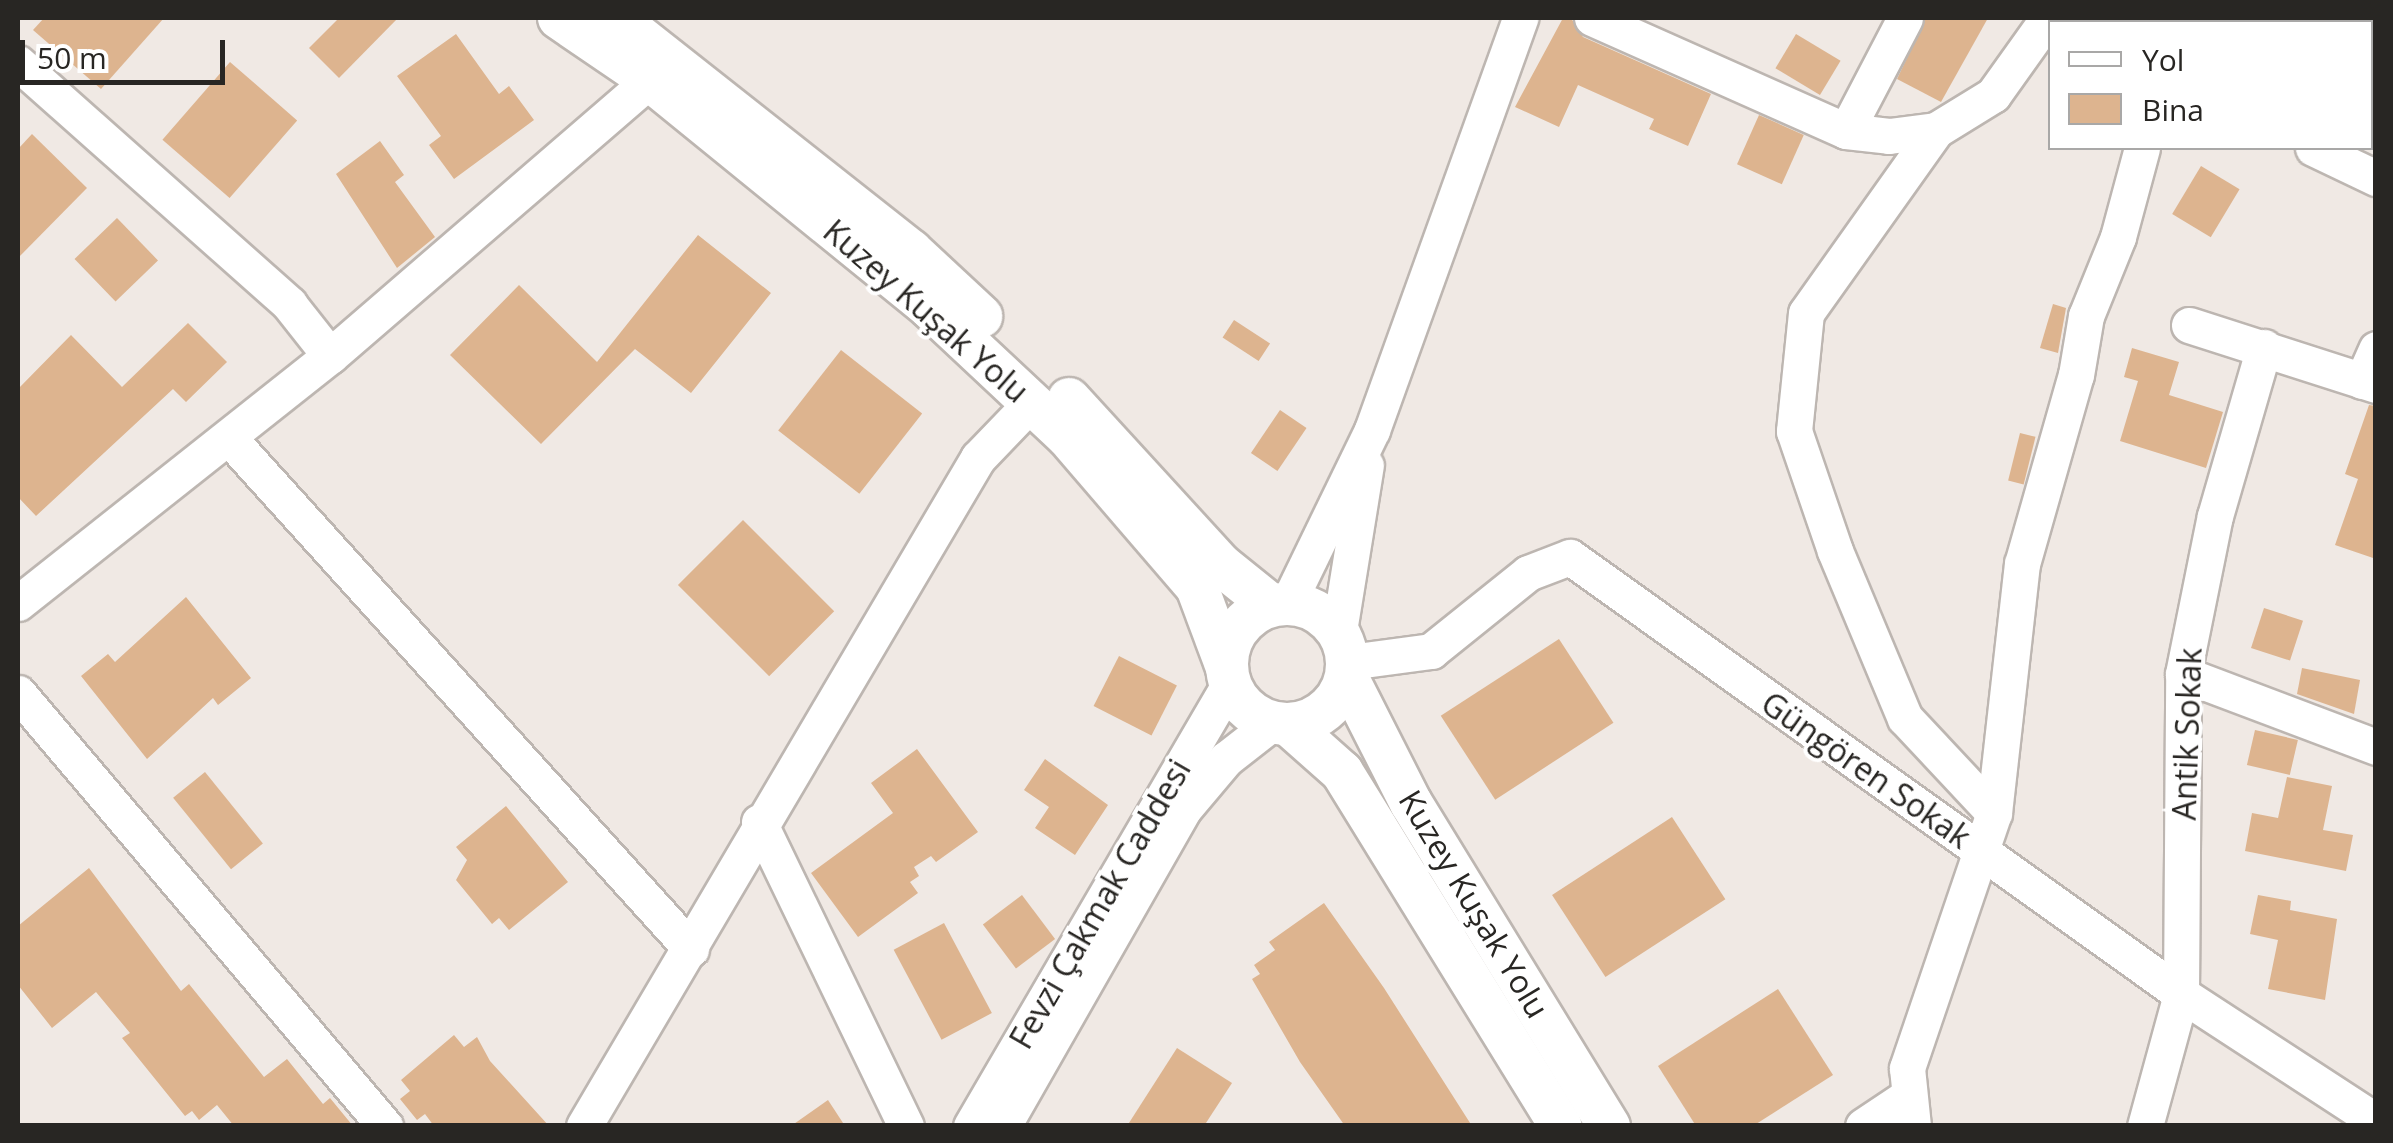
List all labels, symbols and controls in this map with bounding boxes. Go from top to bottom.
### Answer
scale bar [25,20,230,82]
legend [2048,20,2373,150]
text: 50 m [37,37,107,78]
text: Yol [2142,39,2184,80]
text: Bina [2142,89,2204,130]
street label: Kuzey Kuşak Yolu [816,212,1036,410]
street label: Antik Sokak [2165,647,2209,821]
street label: Güngören Sokak [1754,684,1978,856]
street label: Fevzi Çakmak Caddesi [1001,753,1199,1055]
street label: Kuzey Kuşak Yolu [1391,783,1557,1025]

